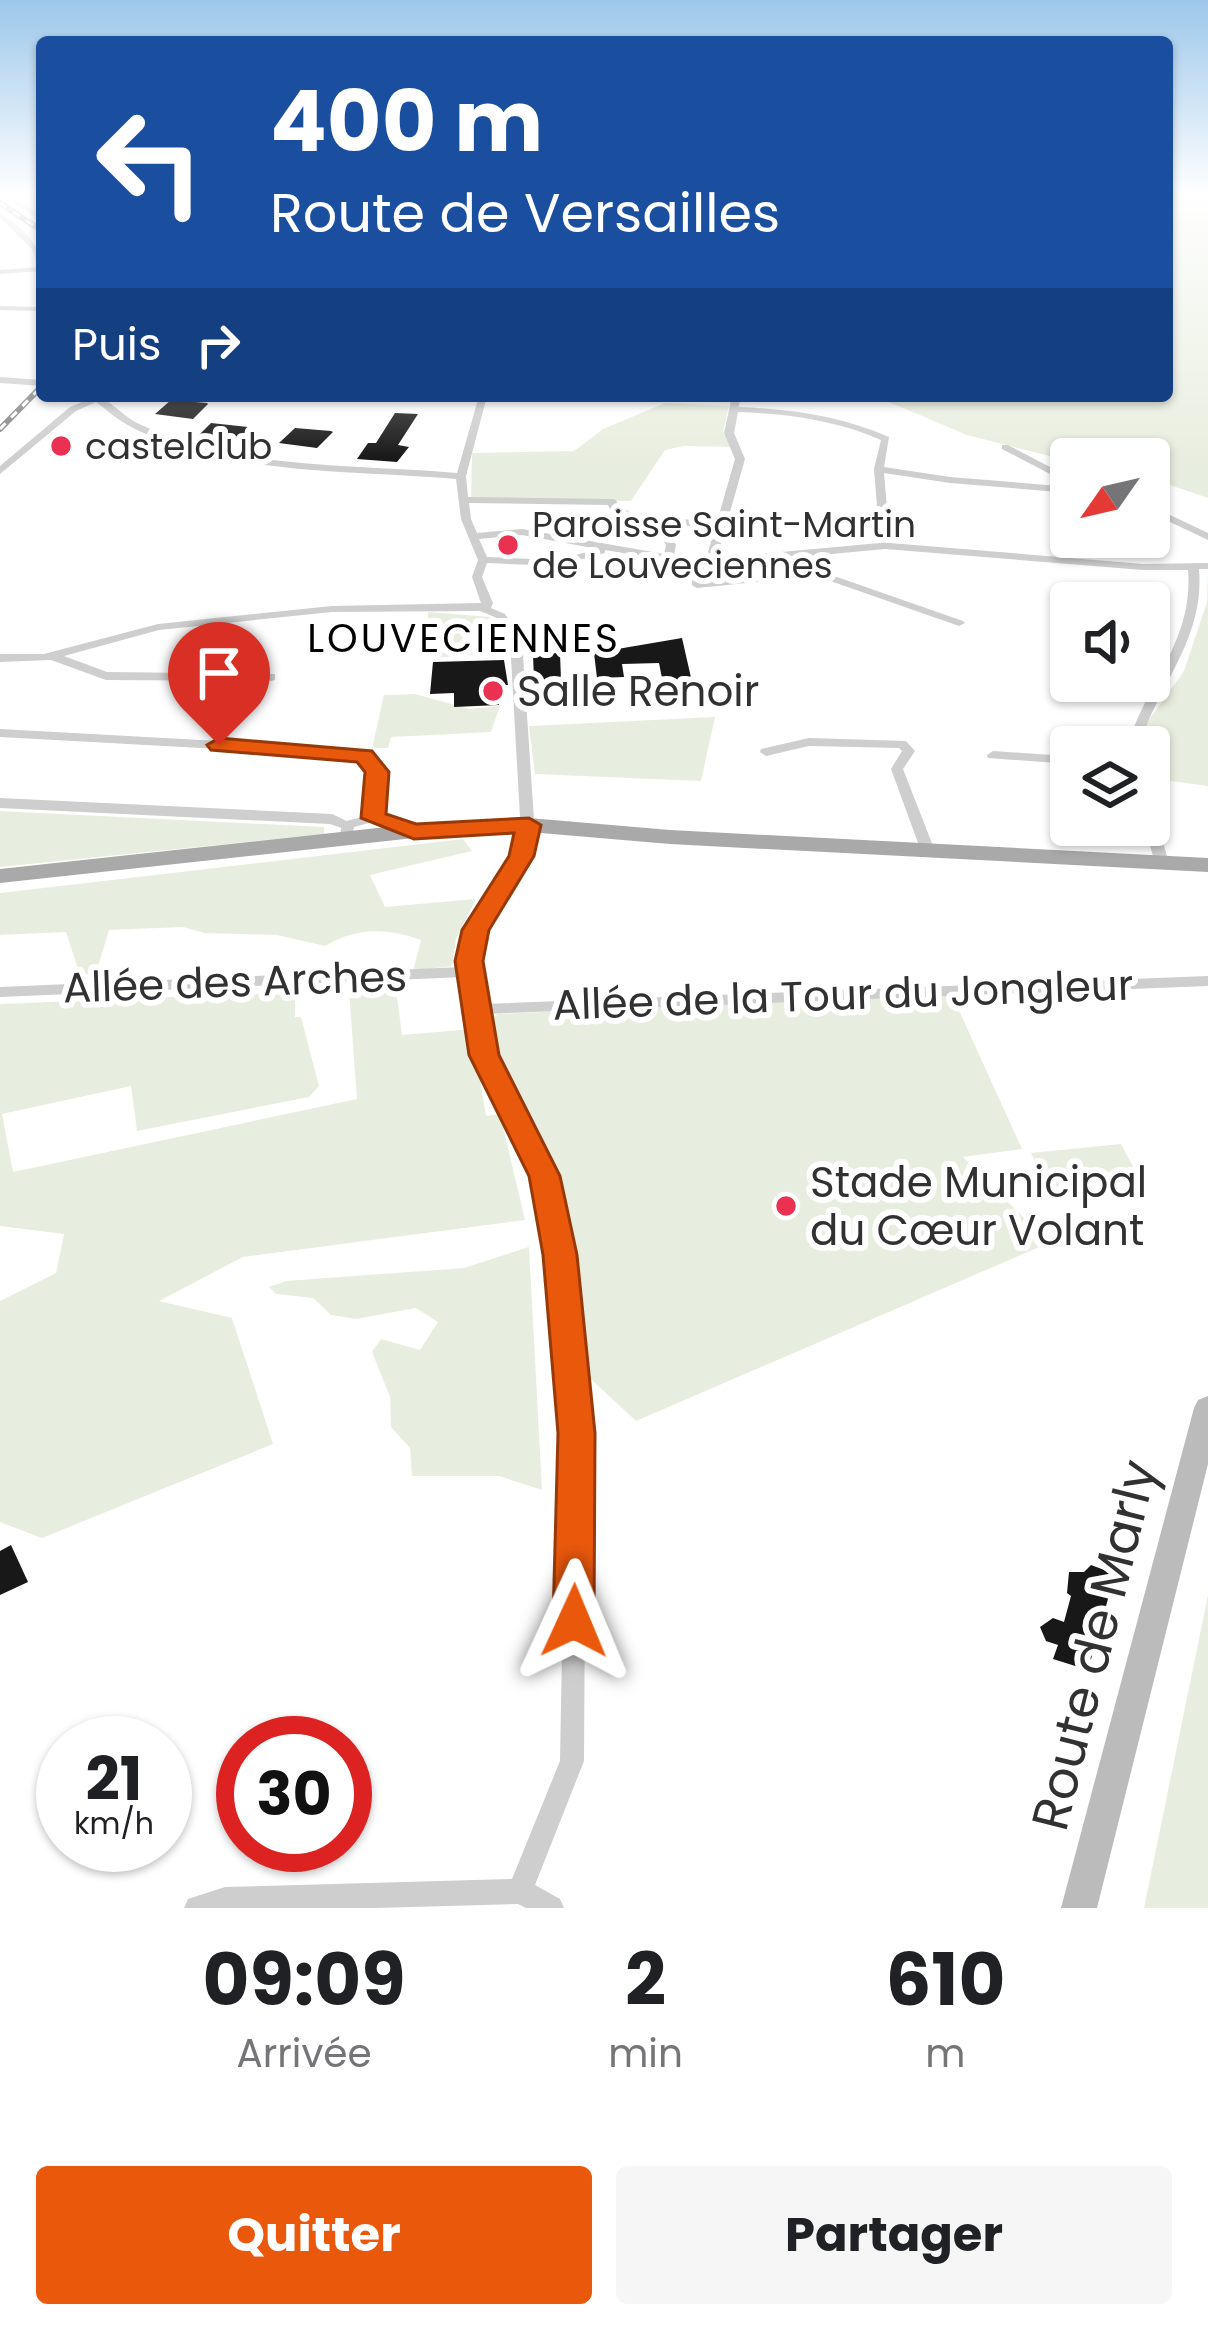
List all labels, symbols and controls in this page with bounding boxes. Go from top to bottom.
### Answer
text: 400 m [270,63,543,180]
icon: left [72,84,228,240]
text: Route de Versailles [270,175,780,251]
icon: right [185,312,251,378]
text: Puis [72,313,161,376]
place label: castelclub [85,421,272,472]
marker: castelclub [48,433,74,459]
north arrow [1050,438,1170,558]
map controls [1050,438,1170,846]
place label: Paroisse Saint-Martin de Louveciennes [532,499,916,591]
marker: Paroisse Saint-Martin de Louveciennes [495,532,521,558]
button: sound [1050,582,1170,702]
district label: LOUVECIENNES [307,611,621,666]
pin [168,622,270,745]
icon: arrive [186,640,252,706]
place label: Salle Renoir [517,662,759,721]
marker: Salle Renoir [480,678,506,704]
button: layers [1050,726,1170,846]
street label: Allée des Arches [62,947,408,1017]
street label: Allée de la Tour du Jongleur [552,955,1134,1035]
place label: Stade Municipal du Cœur Volant [810,1153,1147,1260]
marker: Stade Municipal du Cœur Volant [773,1193,799,1219]
street label: Route de Marly [1013,1453,1175,1837]
position arrow [511,1558,637,1684]
speed limit sign: 30 [216,1716,372,1872]
text: 21 [86,1737,142,1821]
text: km/h [74,1802,154,1845]
text: 09:09 [203,1929,406,2030]
text: 2 [625,1929,666,2030]
text: 610 [885,1929,1005,2030]
text: Arrivée [236,2026,372,2081]
text: min [608,2026,683,2081]
text: m [925,2026,966,2081]
button: Quitter [36,2166,592,2304]
button: Partager [616,2166,1172,2304]

